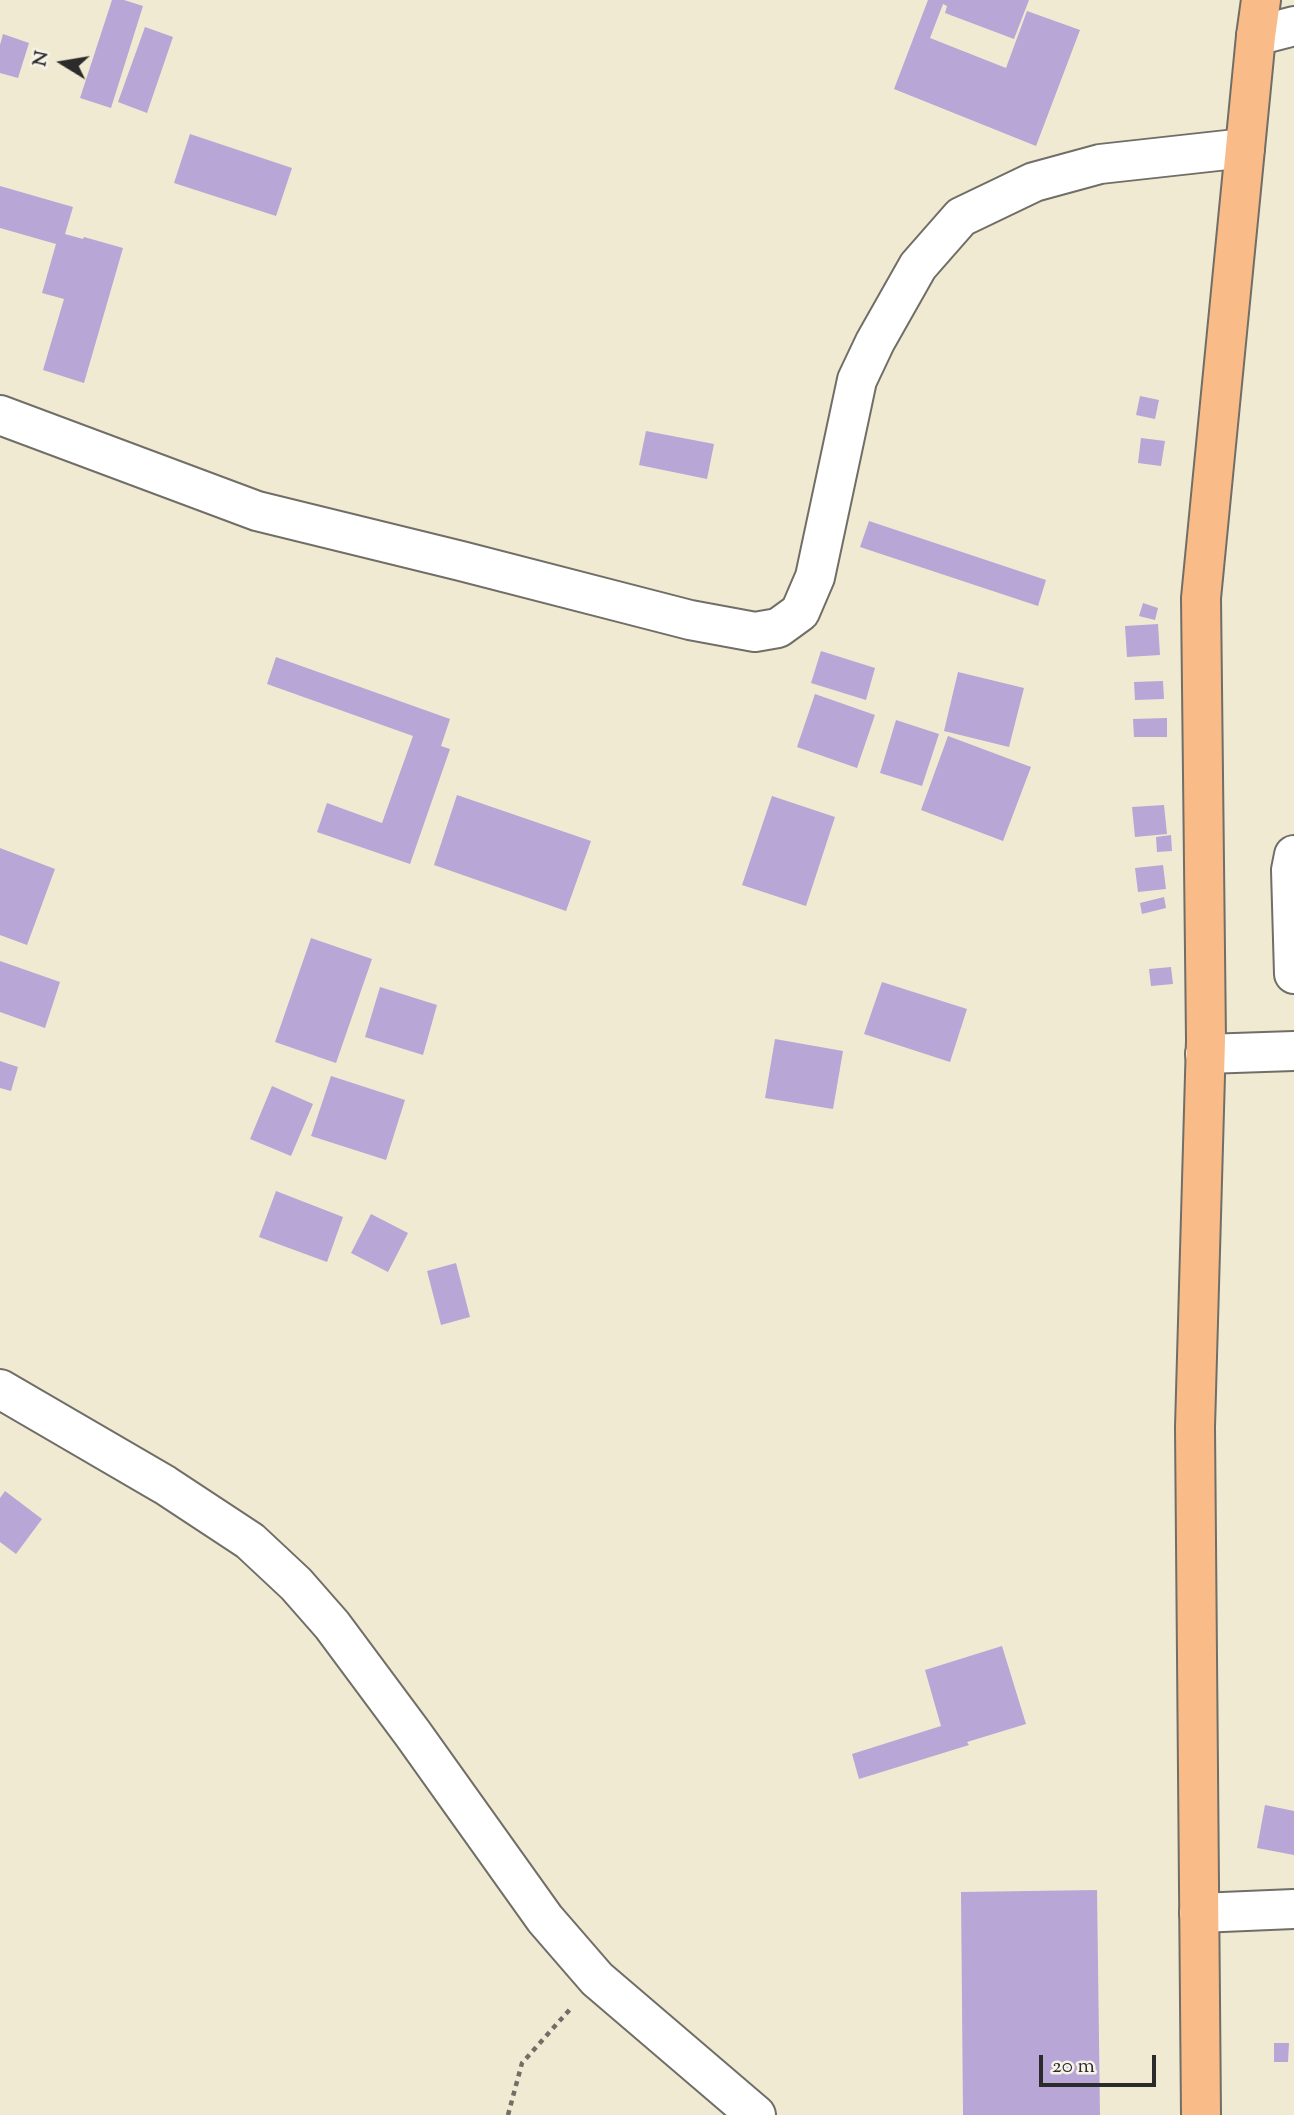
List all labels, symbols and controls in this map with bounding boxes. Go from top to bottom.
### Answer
north arrow [28,28,98,98]
text: N [27,49,57,69]
scale bar [1042,2042,1159,2086]
text: 20 m [1052,2052,1095,2082]

